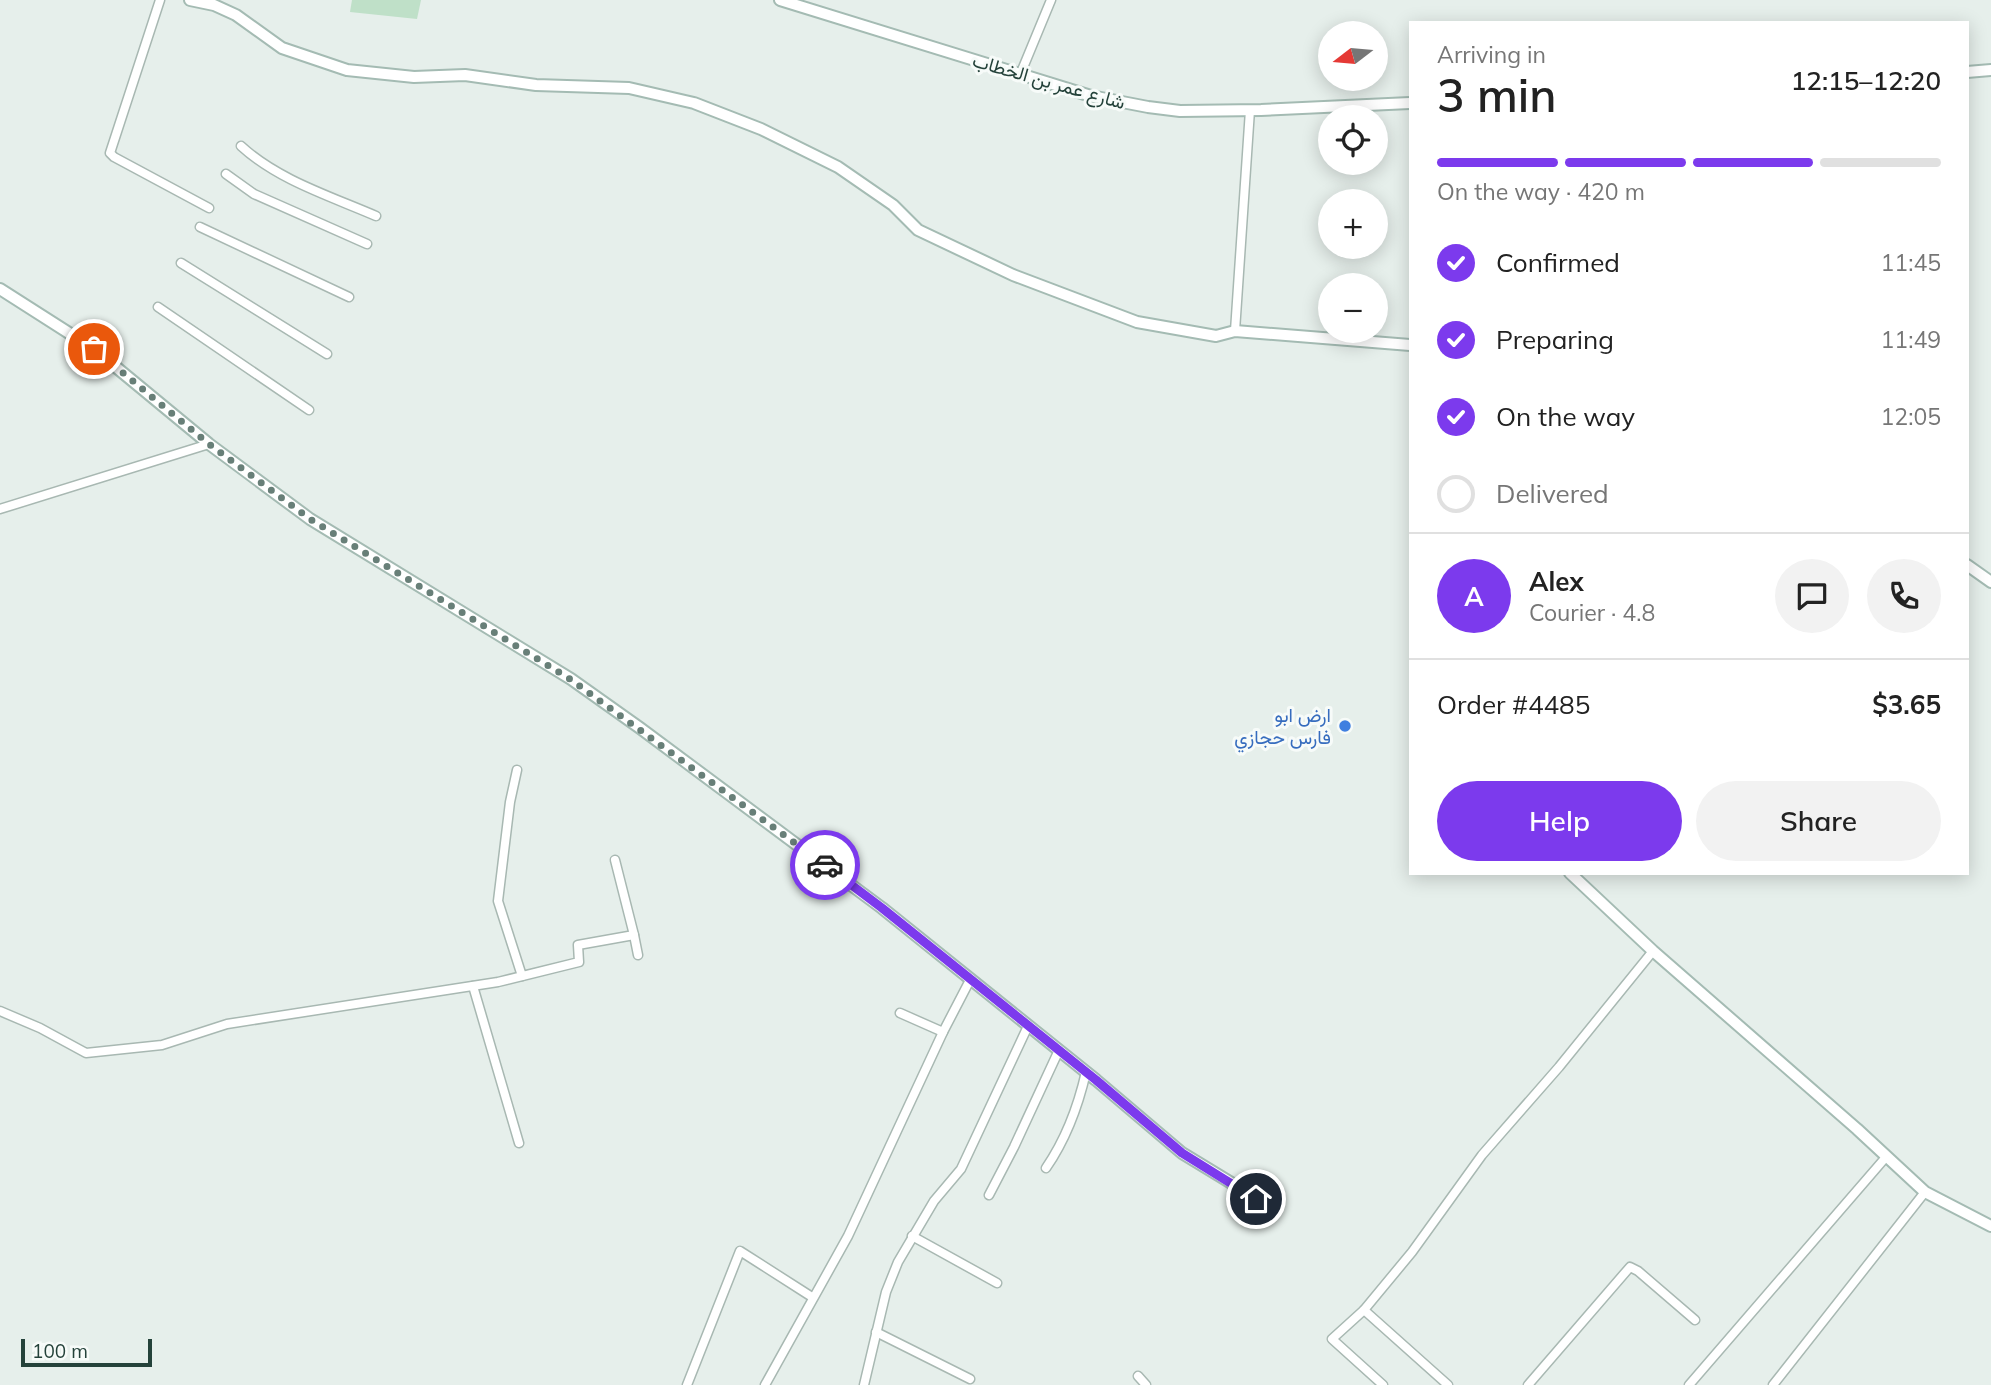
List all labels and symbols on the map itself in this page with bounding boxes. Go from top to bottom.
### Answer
north arrow [1318,21,1388,91]
street label: شارع عمر بن الخطاب [970,48,1128,115]
pin [64,319,124,379]
place label: ارض ابو فارس حجازي [1234,703,1331,753]
marker: ارض ابو فارس حجازي [1337,718,1353,734]
courier [790,830,860,900]
pin [1226,1169,1286,1229]
scale bar [21,1336,152,1368]

